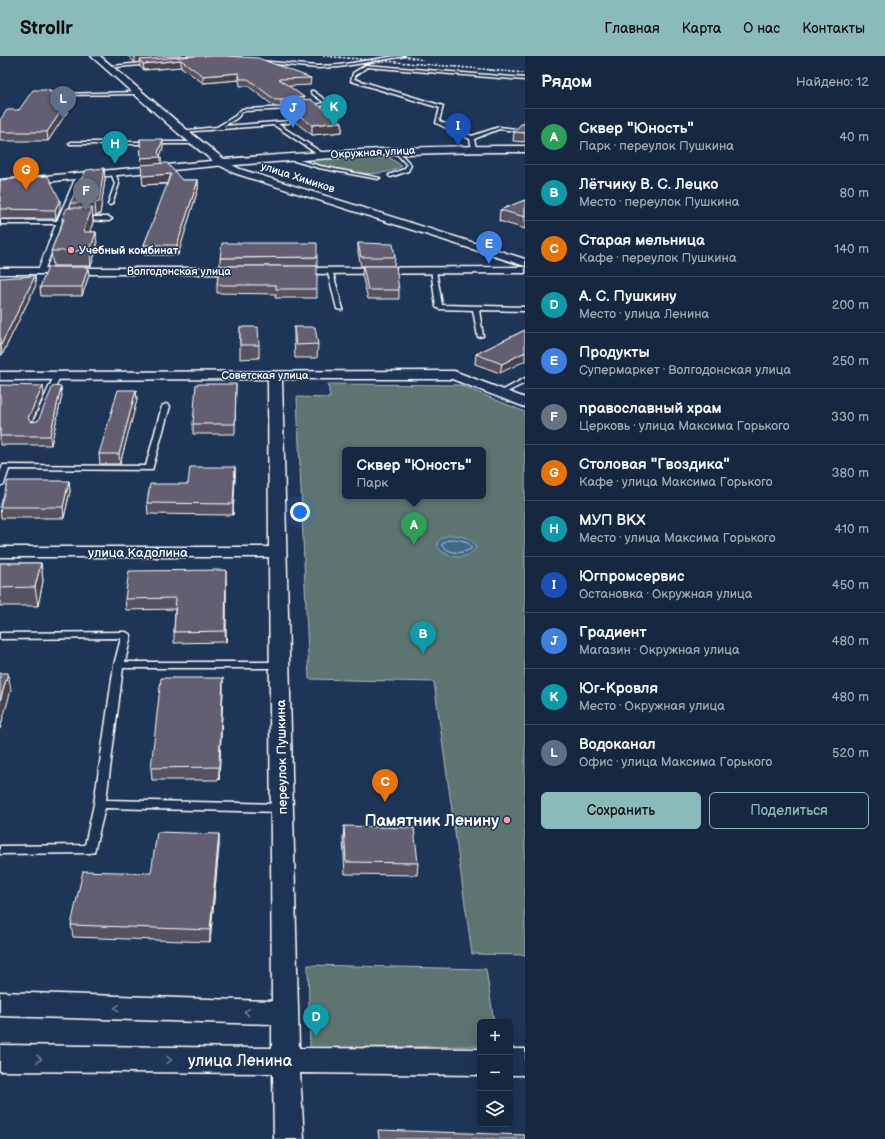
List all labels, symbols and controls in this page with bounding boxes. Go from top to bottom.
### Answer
text: Strollr [20,17,73,40]
text: Главная [605,20,660,37]
text: Карта [682,20,721,37]
text: О нас [743,20,780,37]
text: Контакты [802,20,865,37]
text: Рядом [541,72,592,92]
text: Найдено: 12 [796,74,869,90]
pin: L [50,86,76,119]
pin: K [321,94,347,127]
pin: J [280,95,306,128]
pin: I [445,113,471,146]
text: Сквер "Юность" [579,119,694,138]
text: A [550,129,558,145]
text: 40 m [839,129,869,145]
pin: H [102,131,128,164]
text: Парк · переулок Пушкина [579,138,734,154]
street label: Окружная улица [330,144,416,161]
pin: G [13,157,39,190]
street label: улица Химиков [259,159,337,196]
text: Лётчику В. С. Лецко [579,175,718,194]
pin: F [73,178,99,211]
text: B [549,185,559,201]
text: 80 m [840,185,869,201]
text: Место · переулок Пушкина [579,194,739,210]
pin: E [476,231,502,264]
text: Старая мельница [579,231,705,250]
text: C [549,241,559,257]
text: 140 m [834,241,869,257]
place label: Учебный комбинат [79,244,179,257]
marker: Учебный комбинат [66,245,76,255]
text: Кафе · переулок Пушкина [579,250,737,266]
street label: Волгодонская улица [127,265,232,278]
text: А. С. Пушкину [579,287,677,306]
text: D [549,297,559,313]
text: 200 m [832,297,869,313]
text: Место · улица Ленина [579,306,709,322]
text: Продукты [579,343,650,362]
text: E [550,353,558,369]
text: 250 m [832,353,869,369]
text: Супермаркет · Волгодонская улица [579,362,791,378]
street label: Советская улица [221,369,309,382]
text: православный храм [579,399,722,418]
text: F [550,409,558,425]
text: 330 m [831,409,869,425]
text: Церковь · улица Максима Горького [579,418,790,434]
popup [342,447,486,499]
text: Столовая "Гвоздика" [579,455,730,474]
text: Сквер "Юность" [357,456,471,475]
text: G [549,465,559,481]
text: 380 m [832,465,869,481]
text: Кафе · улица Максима Горького [579,474,773,490]
text: Парк [357,475,388,491]
your location [290,502,310,522]
text: МУП ВКХ [579,511,645,530]
pin: A [401,512,427,545]
text: H [549,521,559,537]
text: 410 m [834,521,869,537]
text: Место · улица Максима Горького [579,530,775,546]
street label: улица Кадолина [88,545,188,561]
text: Югпромсервис [579,567,685,586]
text: I [552,577,556,593]
text: 450 m [832,577,869,593]
text: Остановка · Окружная улица [579,586,752,602]
pin: B [410,621,436,654]
text: Градиент [579,623,647,642]
text: J [550,633,558,649]
text: 480 m [832,633,869,649]
text: Магазин · Окружная улица [579,642,740,658]
text: Юг-Кровля [579,679,658,698]
text: K [550,689,558,705]
text: 480 m [832,689,869,705]
text: Место · Окружная улица [579,698,725,714]
street label: переулок Пушкина [273,699,291,815]
text: Водоканал [579,735,656,754]
text: L [550,745,558,761]
text: 520 m [832,745,869,761]
text: Офис · улица Максима Горького [579,754,772,770]
pin: C [372,769,398,802]
button: Сохранить [541,792,701,829]
button: Поделиться [709,792,869,829]
place label: Памятник Ленину [364,812,499,831]
marker: Памятник Ленину [502,815,512,825]
one-way arrow [114,1004,120,1012]
pin: D [303,1004,329,1037]
one-way arrow [244,1008,250,1016]
map controls [477,1019,513,1127]
button: + [477,1019,513,1055]
street label: улица Ленина [188,1052,293,1071]
one-way arrow [36,1054,42,1063]
button: − [477,1055,513,1091]
one-way arrow [166,1056,172,1064]
button: layers [477,1091,513,1127]

